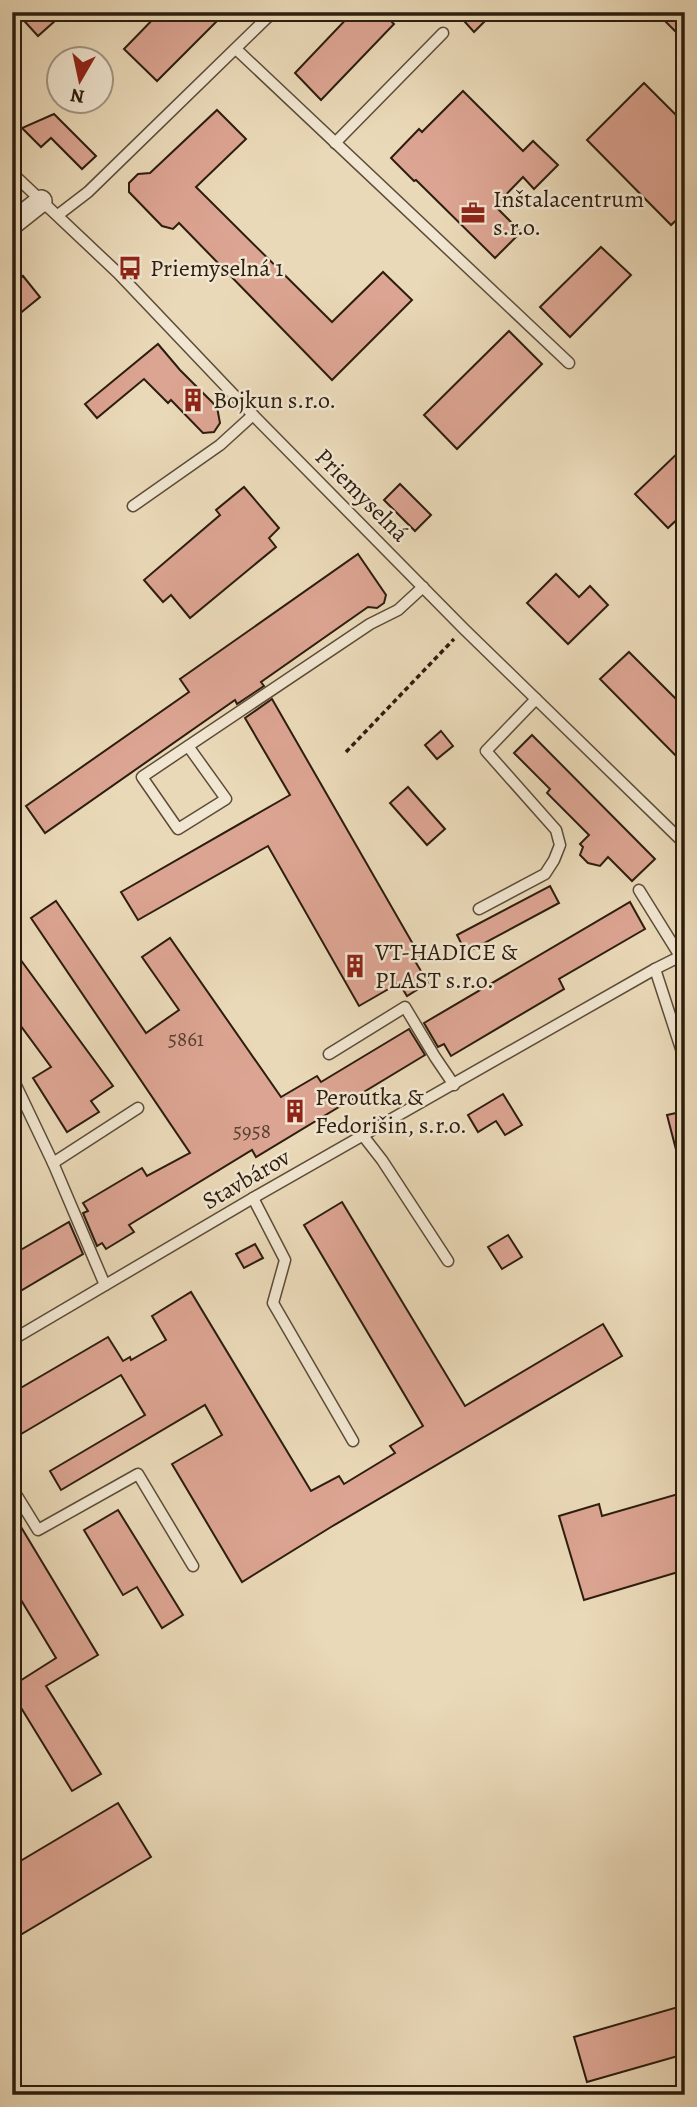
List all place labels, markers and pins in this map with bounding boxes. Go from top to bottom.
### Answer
place label: Inštalacentrum s.r.o. [493,183,644,243]
office icon: Inštalacentrum s.r.o. [459,199,487,227]
place label: Priemyselná 1 [150,252,283,284]
bus stop icon: Priemyselná 1 [116,254,144,282]
place label: Bojkun s.r.o. [213,384,336,416]
building icon: Bojkun s.r.o. [179,386,207,414]
place label: VT-HADICE & PLAST s.r.o. [374,936,518,996]
building icon: VT-HADICE & PLAST s.r.o. [341,952,369,980]
place label: Peroutka & Fedorišin, s.r.o. [315,1081,467,1141]
building icon: Peroutka & Fedorišin, s.r.o. [281,1097,309,1125]

